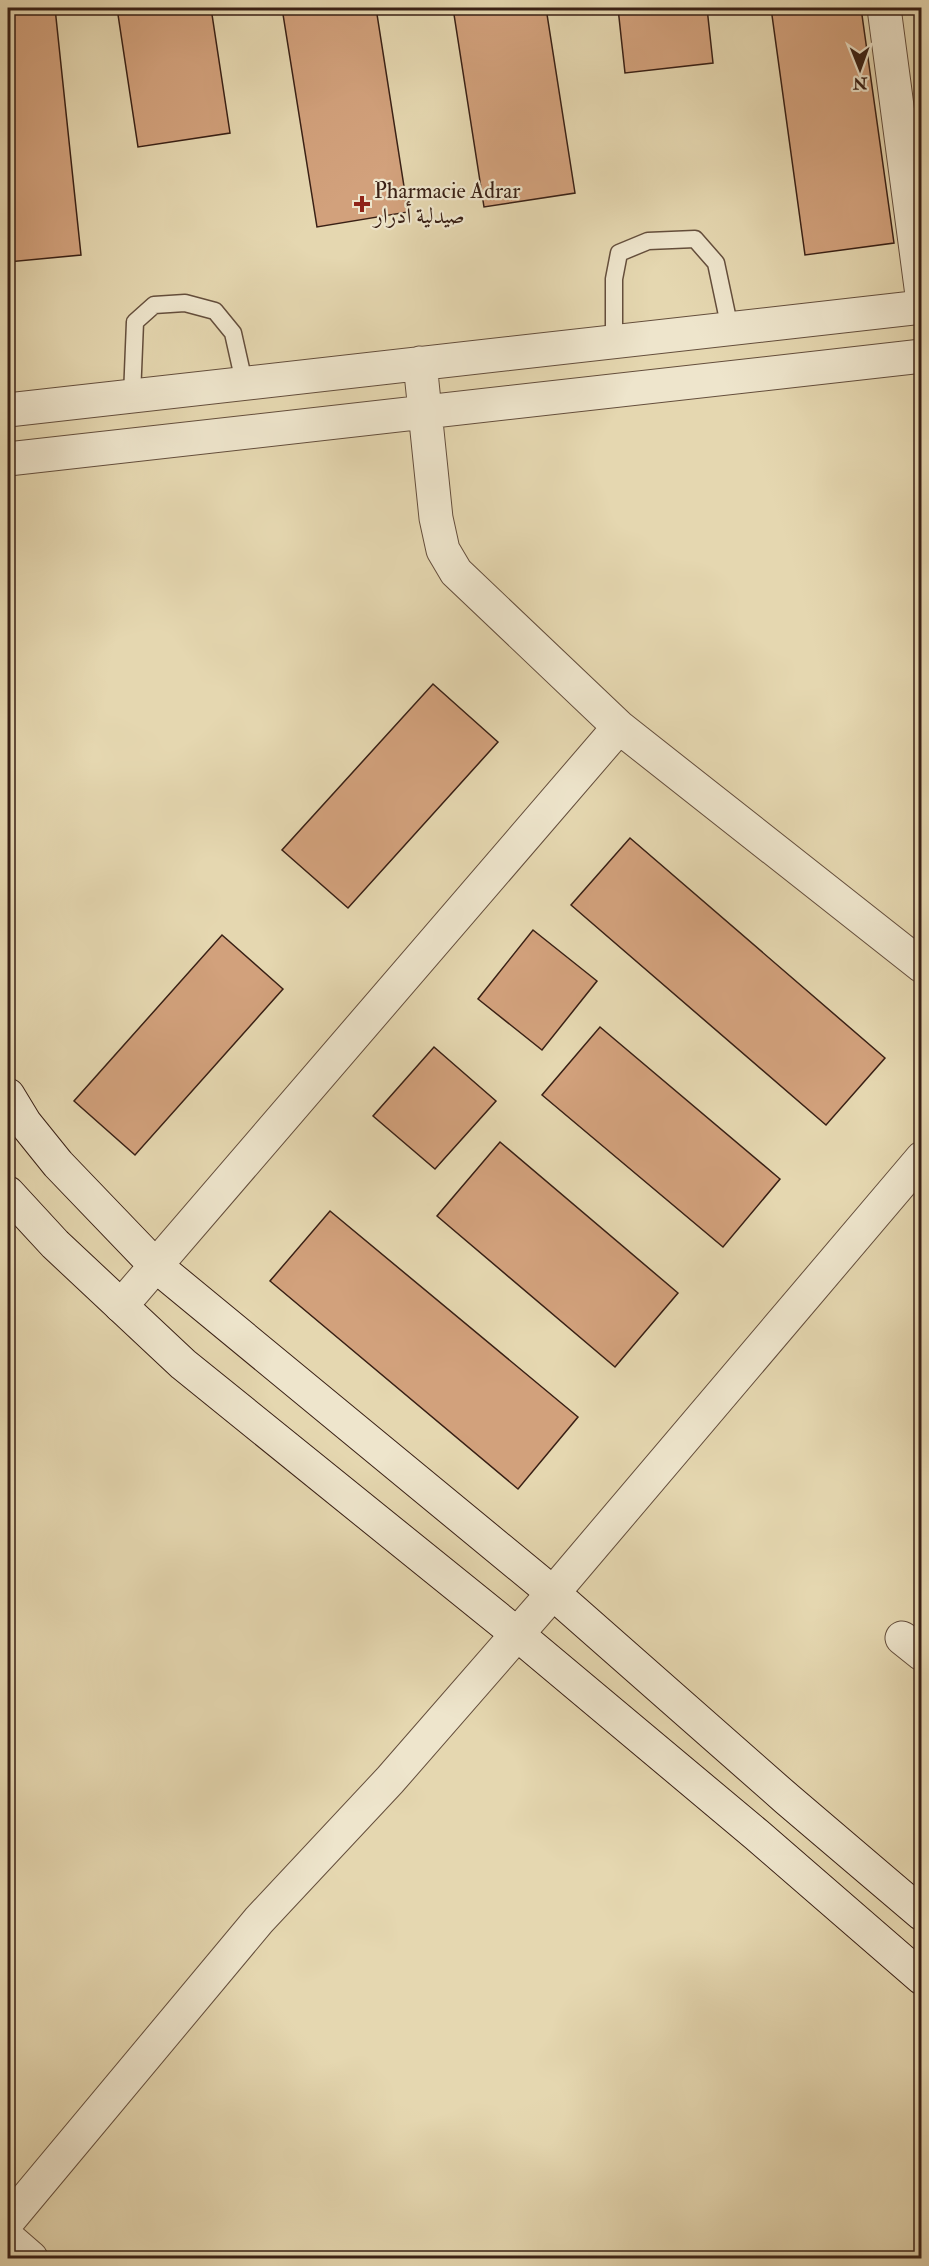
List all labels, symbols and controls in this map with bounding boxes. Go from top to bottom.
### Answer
north arrow [830,39,890,99]
text: N [852,73,869,93]
place label: Pharmacie Adrar صيدلية أدرار [372,177,521,230]
marker: Pharmacie Adrar صيدلية أدرار [355,197,369,211]

